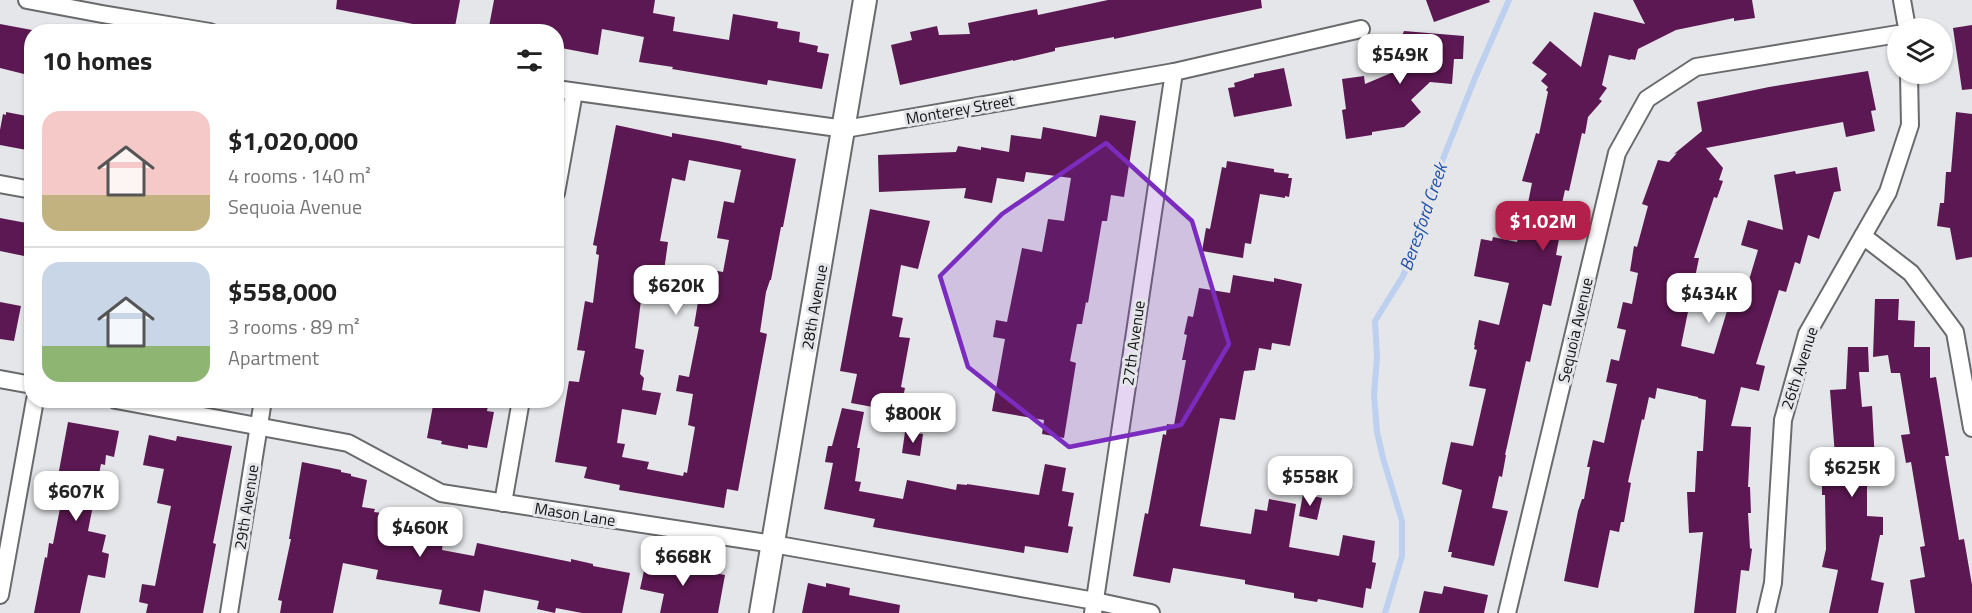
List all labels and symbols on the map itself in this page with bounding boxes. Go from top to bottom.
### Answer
pin: $549K [1358,34,1442,85]
street label: Monterey Street [904,88,1017,130]
water label: Beresford Creek [1392,158,1455,274]
pin: $1.02M [1494,201,1592,252]
street label: 28th Avenue [795,263,833,351]
pin: $620K [634,265,718,316]
pin: $434K [1667,273,1751,324]
street label: Sequoia Avenue [1551,275,1599,385]
street label: 27th Avenue [1115,299,1151,387]
street label: 26th Avenue [1774,324,1824,412]
pin: $800K [871,393,955,444]
pin: $625K [1810,447,1894,498]
pin: $558K [1268,456,1352,507]
street label: 29th Avenue [227,463,265,551]
pin: $607K [34,471,118,522]
street label: Mason Lane [533,496,617,532]
pin: $460K [378,507,462,558]
pin: $668K [641,536,725,587]

